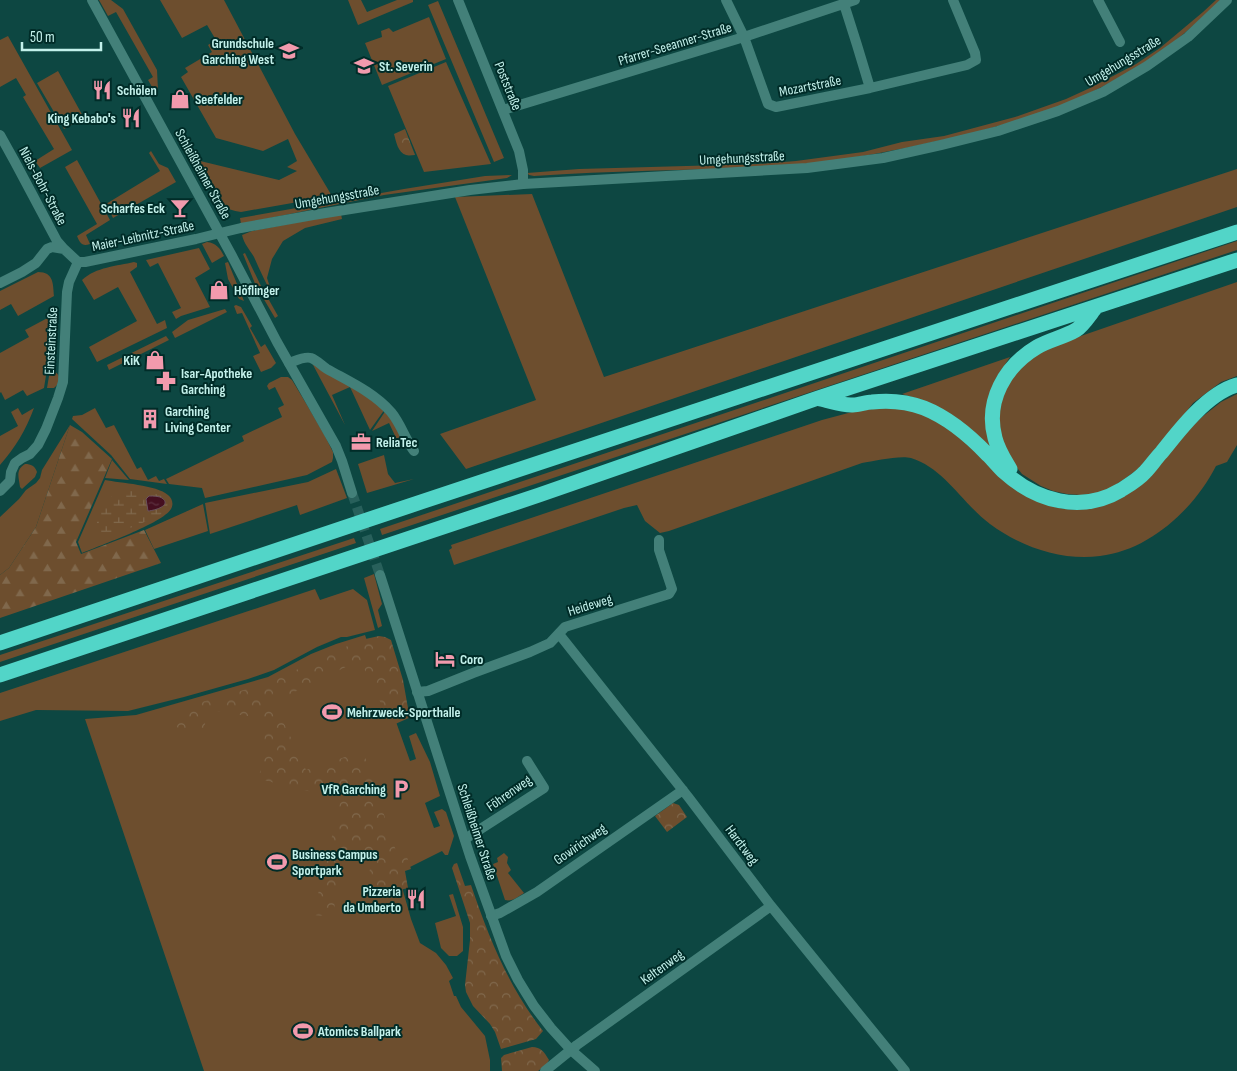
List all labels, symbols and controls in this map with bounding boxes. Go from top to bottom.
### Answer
street label: Pfarrer-Seeanner-Straße [616,19,734,69]
scale bar [22,20,101,52]
text: 50 m [30,28,55,47]
street label: Umgehungsstraße [1082,32,1164,90]
place label: Grundschule Garching West [202,35,274,68]
school or university icon: Grundschule Garching West [278,40,300,62]
school or university icon: St. Severin [353,55,375,77]
place label: St. Severin [379,58,433,75]
street label: Poststraße [491,59,525,113]
street label: Mozartstraße [778,72,842,100]
restaurant icon: Schölen [91,79,113,101]
place label: Schölen [117,82,157,99]
shop icon: Seefelder [169,88,191,110]
place label: Seefelder [195,91,243,108]
restaurant icon: King Kebabo's [120,107,142,129]
place label: King Kebabo's [47,110,116,127]
street label: Schleißheimer Straße [171,126,235,222]
street label: Niels-Bohr-Straße [15,144,71,228]
street label: Umgehungsstraße [699,147,785,169]
street label: Umgehungsstraße [293,181,381,213]
bar icon: Scharfes Eck [169,197,191,219]
place label: Scharfes Eck [101,200,165,217]
street label: Maier-Leibnitz-Straße [90,217,196,255]
shop icon: Höflinger [208,279,230,301]
place label: Höflinger [234,282,280,299]
street label: Einsteinstraße [41,307,61,375]
shop icon: KiK [144,349,166,371]
place label: KiK [123,352,140,369]
place label: Isar-Apotheke Garching [181,365,252,398]
pharmacy icon: Isar-Apotheke Garching [155,370,177,392]
place label: Garching Living Center [165,403,231,436]
building icon: Garching Living Center [139,408,161,430]
office icon: ReliaTec [350,431,372,453]
place label: ReliaTec [376,434,418,451]
street label: Heideweg [566,590,615,620]
hotel icon: Coro [434,648,456,670]
place label: Coro [460,651,483,668]
sports icon: Mehrzweck-Sporthalle [321,701,343,723]
place label: Mehrzweck-Sporthalle [347,704,460,721]
street label: Föhrenweg [483,771,535,815]
parking icon: VfR Garching [390,778,412,800]
place label: VfR Garching [322,781,386,798]
street label: Schleißheimer Straße [453,782,501,882]
street label: Gowirichweg [550,819,610,868]
street label: Hardtweg [722,822,763,869]
place label: Business Campus Sportpark [292,846,378,879]
sports icon: Business Campus Sportpark [266,851,288,873]
place label: Pizzeria da Umberto [343,883,401,916]
restaurant icon: Pizzeria da Umberto [405,888,427,910]
street label: Keltenweg [637,945,687,988]
sports icon: Atomics Ballpark [292,1020,314,1042]
place label: Atomics Ballpark [317,1023,401,1040]

